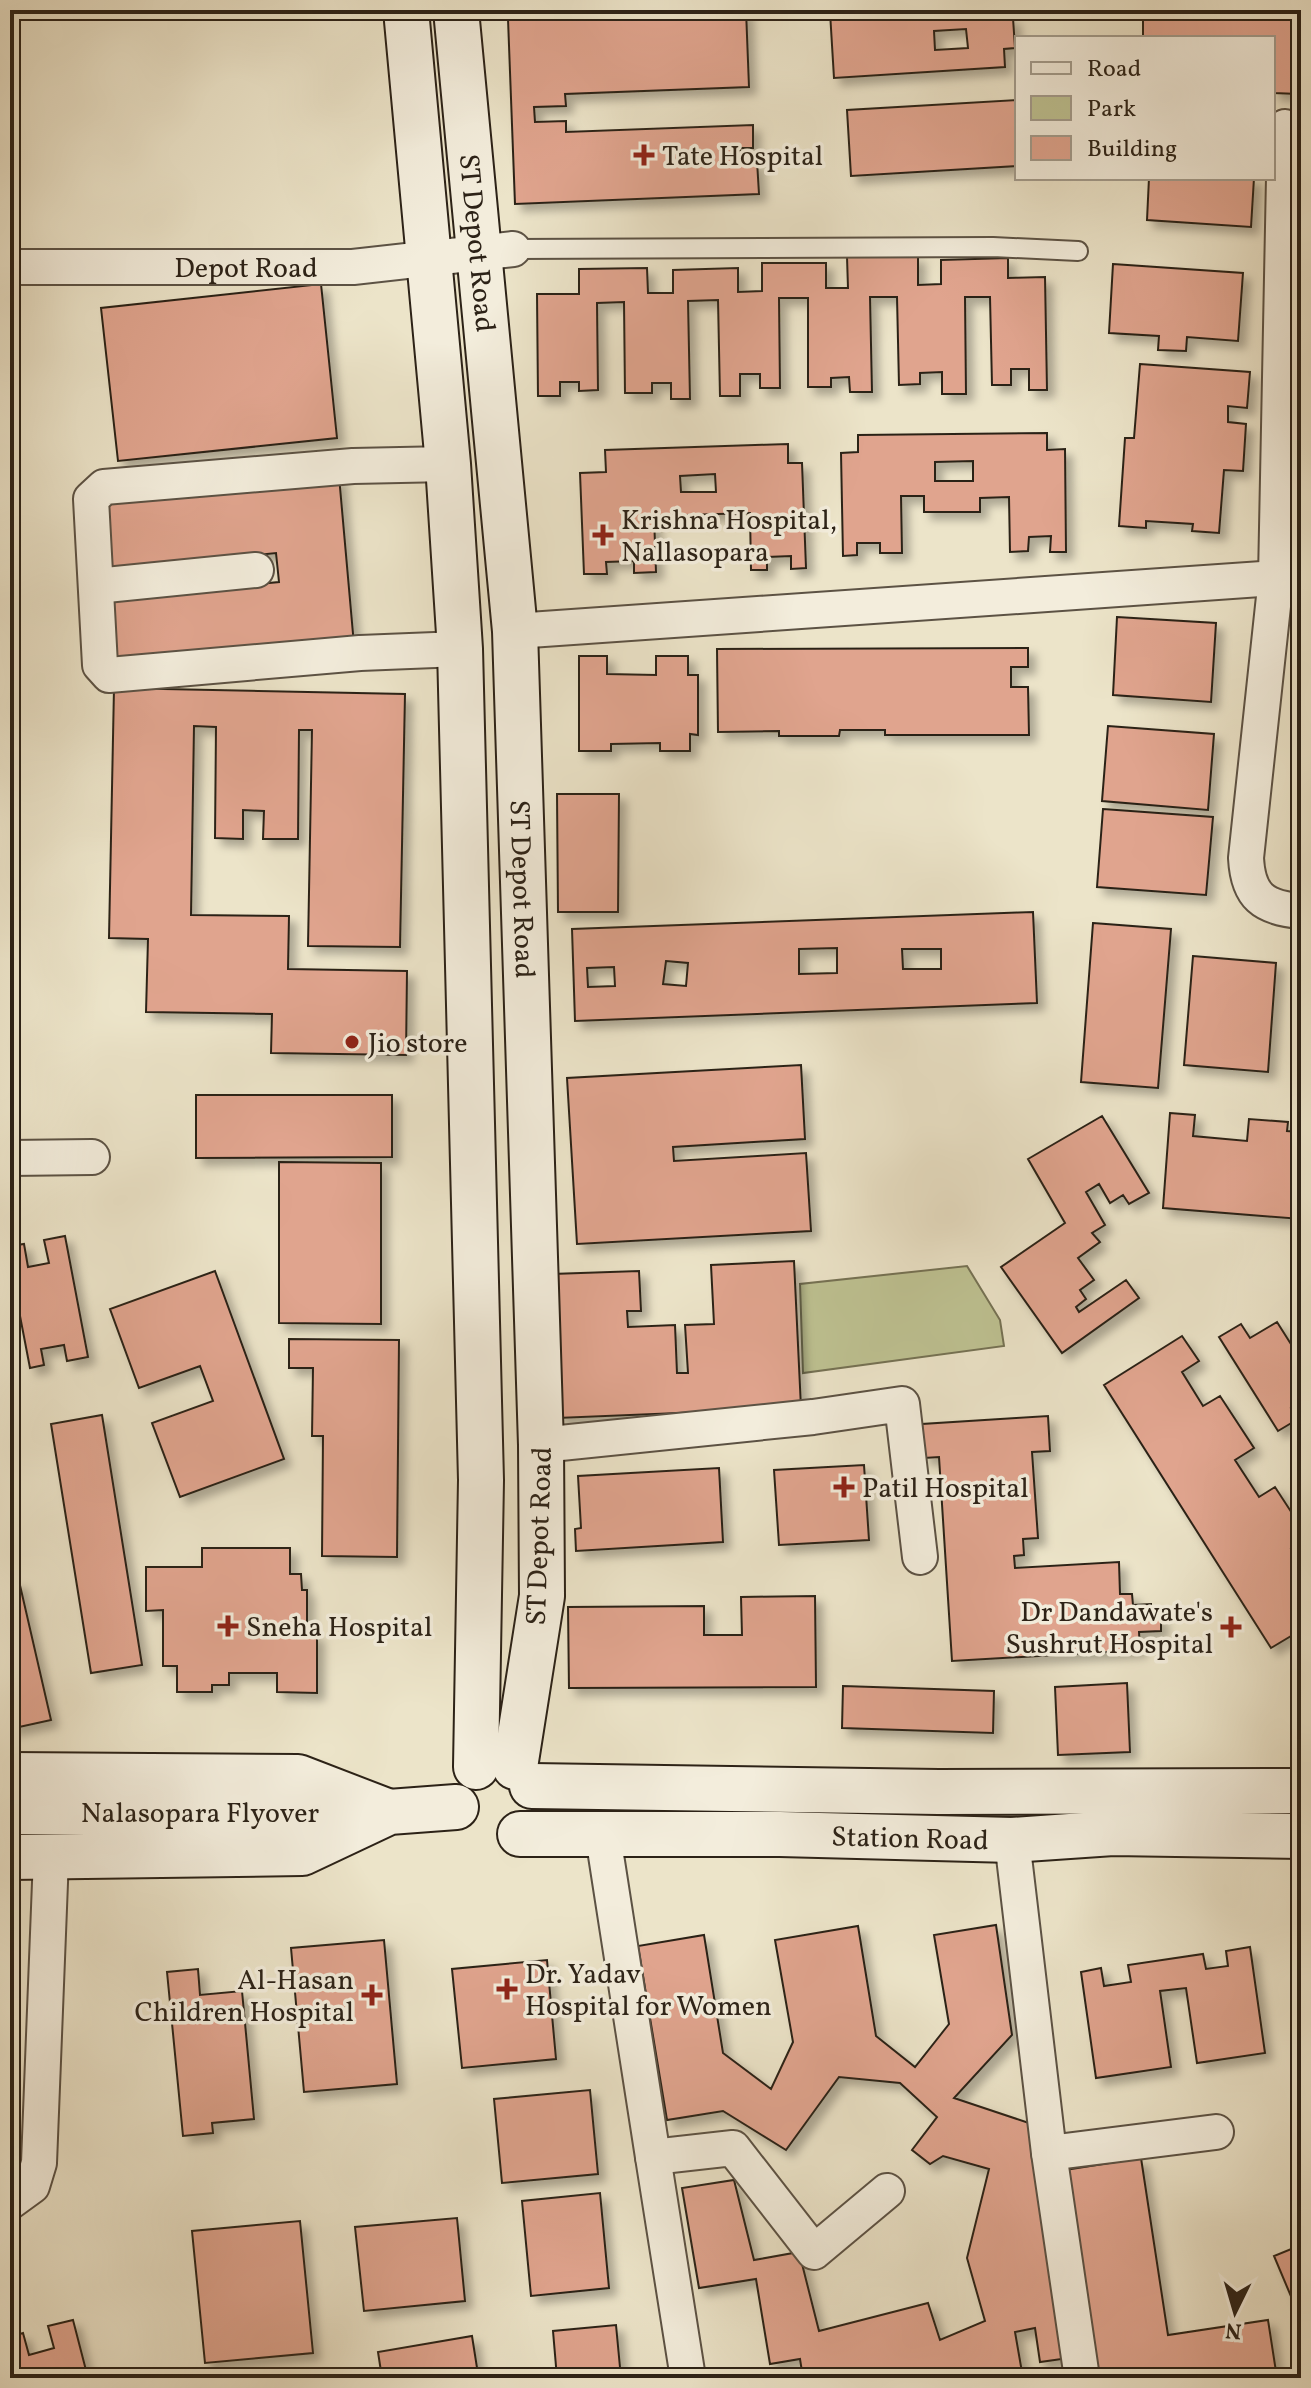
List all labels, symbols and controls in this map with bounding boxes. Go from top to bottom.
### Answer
legend [1015,36,1275,180]
text: Road [1087,53,1141,87]
text: Park [1087,93,1136,127]
text: Building [1087,133,1177,167]
place label: Tate Hospital [662,138,823,177]
marker: Tate Hospital [633,144,655,166]
street label: ST Depot Road [448,152,504,334]
street label: Depot Road [174,250,318,289]
place label: Krishna Hospital, Nallasopara [621,502,837,573]
marker: Krishna Hospital, Nallasopara [592,524,614,546]
street label: ST Depot Road [498,799,543,979]
place label: Jio store [368,1025,468,1064]
marker: Jio store [343,1033,361,1051]
street label: ST Depot Road [518,1446,563,1626]
place label: Patil Hospital [862,1470,1029,1509]
marker: Patil Hospital [833,1476,855,1498]
place label: Dr Dandawate's Sushrut Hospital [1006,1594,1213,1665]
place label: Sneha Hospital [246,1609,432,1648]
marker: Sneha Hospital [217,1615,239,1637]
marker: Dr Dandawate's Sushrut Hospital [1220,1616,1242,1638]
street label: Nalasopara Flyover [81,1795,319,1834]
street label: Station Road [831,1818,989,1861]
place label: Dr. Yadav Hospital for Women [525,1956,772,2027]
place label: Al-Hasan Children Hospital [135,1962,354,2033]
marker: Dr. Yadav Hospital for Women [496,1978,518,2000]
marker: Al-Hasan Children Hospital [361,1984,383,2006]
north arrow [1195,2272,1275,2352]
text: N [1224,2313,1243,2346]

